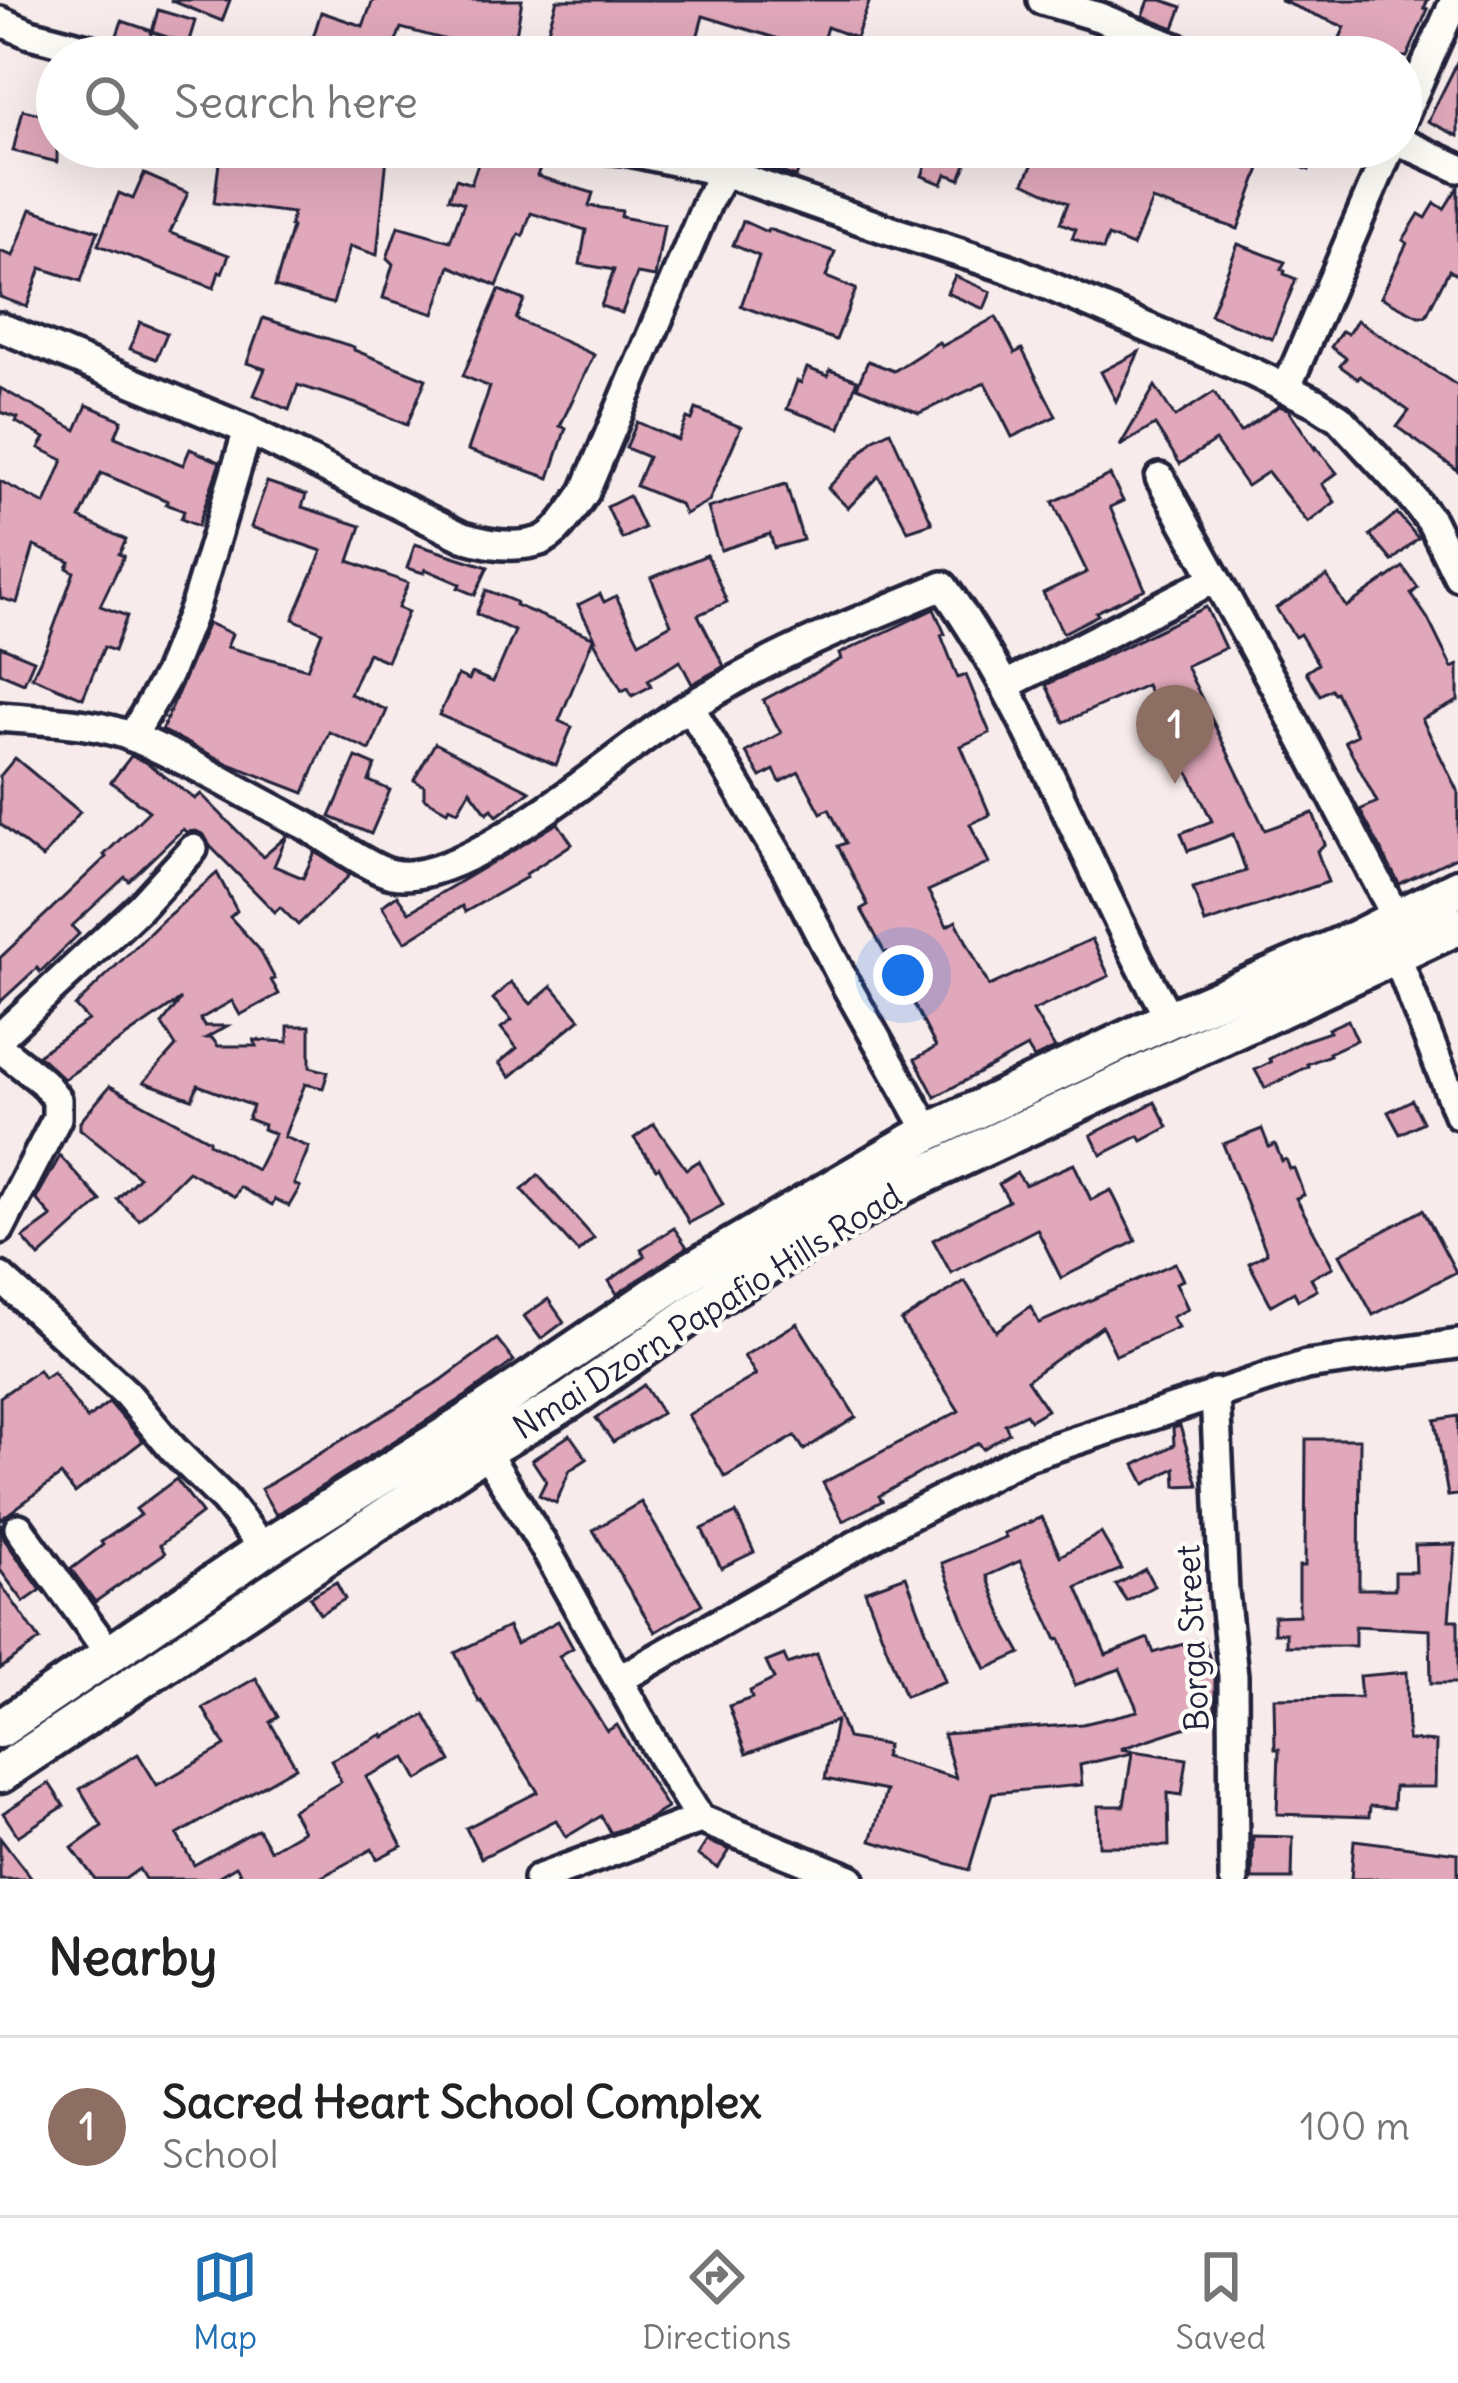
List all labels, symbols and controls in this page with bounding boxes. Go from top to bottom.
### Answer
search box [36,36,1422,168]
icon: search [78,69,144,135]
text: Search here [174,74,418,130]
pin: 1 [1136,685,1214,784]
your location [873,945,933,1005]
street label: Nmai Dzorn Papafio Hills Road [505,1174,909,1448]
street label: Borga Street [1166,1544,1218,1732]
text: Nearby [48,1925,217,1989]
text: Sacred Heart School Complex [162,2074,761,2130]
text: 1 [79,2102,95,2151]
text: 100 m [1300,2102,1410,2151]
text: School [162,2130,279,2179]
tab: Map [192,2244,258,2358]
tab: Directions [642,2244,791,2358]
tab: Saved [1176,2244,1266,2358]

